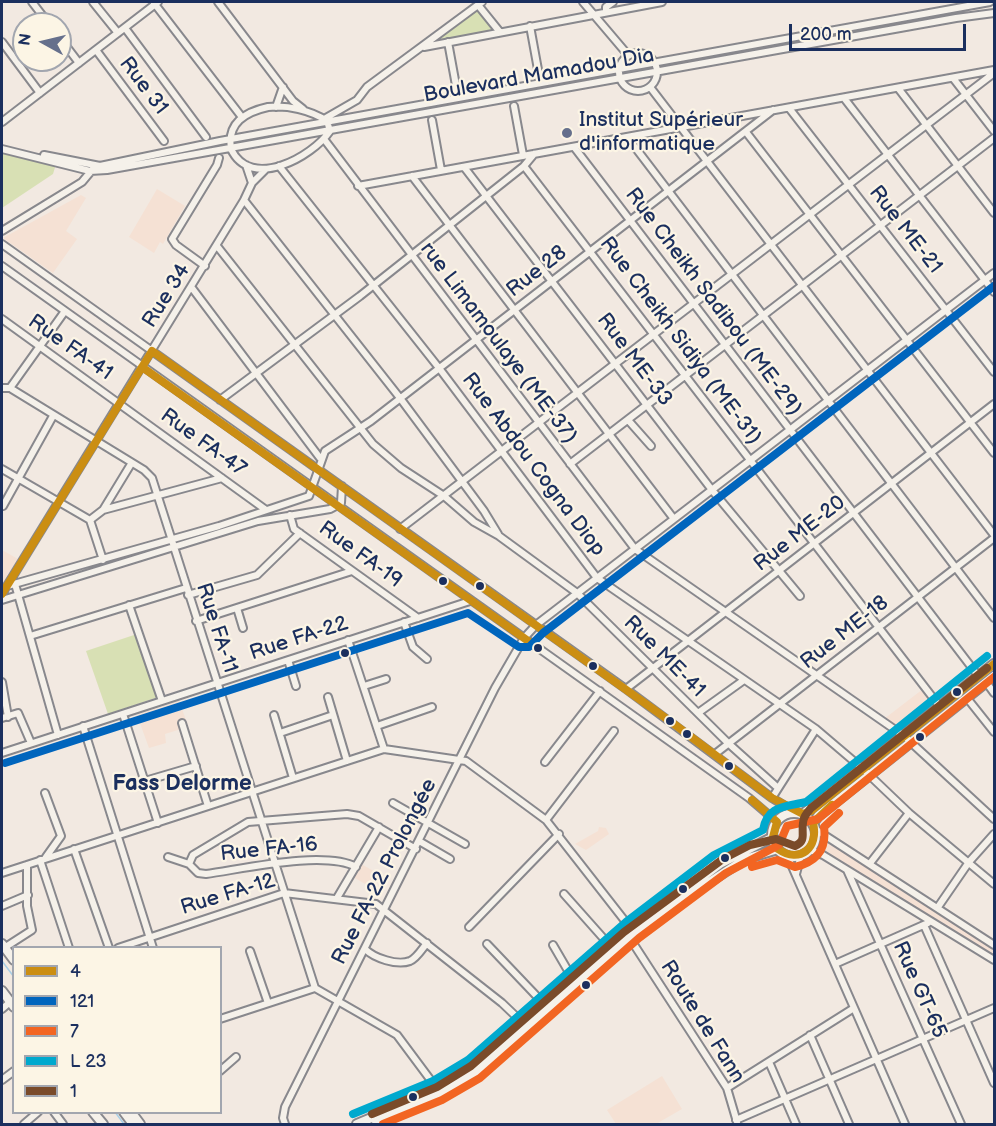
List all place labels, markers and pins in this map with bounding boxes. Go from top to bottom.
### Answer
place label: Institut Supérieur d'informatique [579,108,743,158]
marker: Institut Supérieur d'informatique [560,126,574,140]
unlabelled marker [437,575,449,587]
unlabelled marker [474,580,486,592]
unlabelled marker [532,642,544,654]
unlabelled marker [339,647,351,659]
unlabelled marker [587,660,599,672]
unlabelled marker [951,686,963,698]
unlabelled marker [664,715,676,727]
unlabelled marker [681,728,693,740]
unlabelled marker [914,731,926,743]
unlabelled marker [723,760,735,772]
unlabelled marker [719,852,731,864]
unlabelled marker [677,883,689,895]
unlabelled marker [580,979,592,991]
unlabelled marker [407,1091,419,1103]

